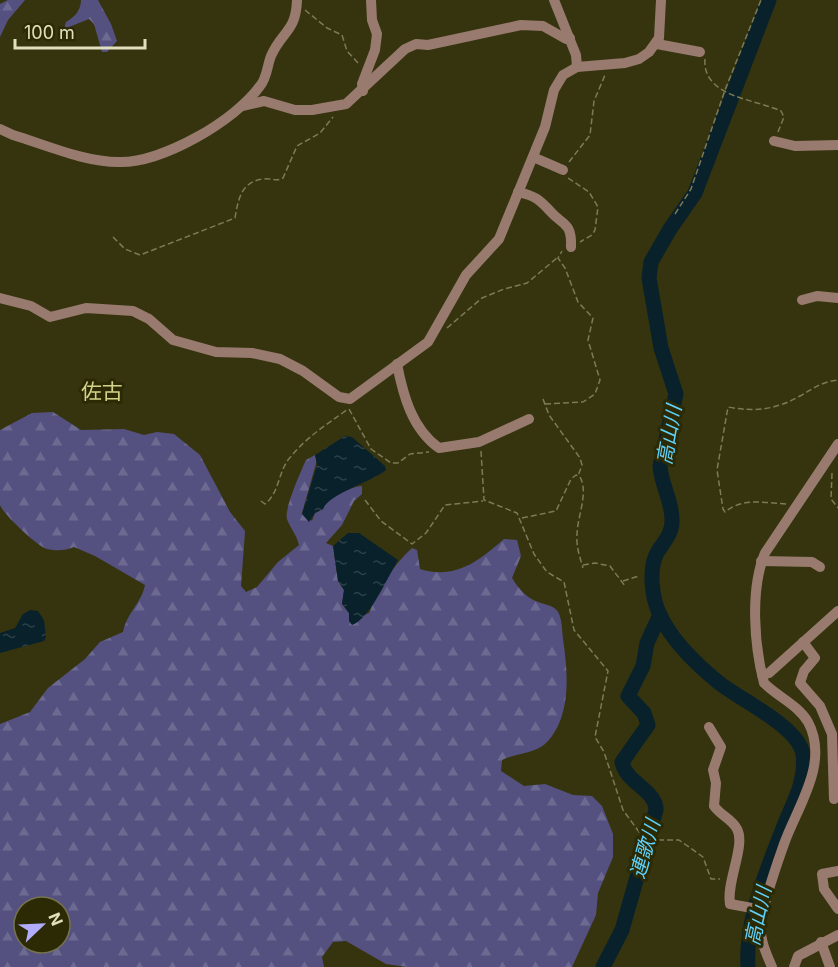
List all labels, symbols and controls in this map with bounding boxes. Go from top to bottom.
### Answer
scale bar [15,12,146,50]
text: 100 m [24,22,75,43]
district label: 佐古 [81,379,123,404]
water label: 高山川 [652,401,686,467]
water label: 連歌川 [625,815,665,881]
water label: 高山川 [740,882,776,948]
north arrow [12,895,72,955]
text: N [44,910,67,929]

